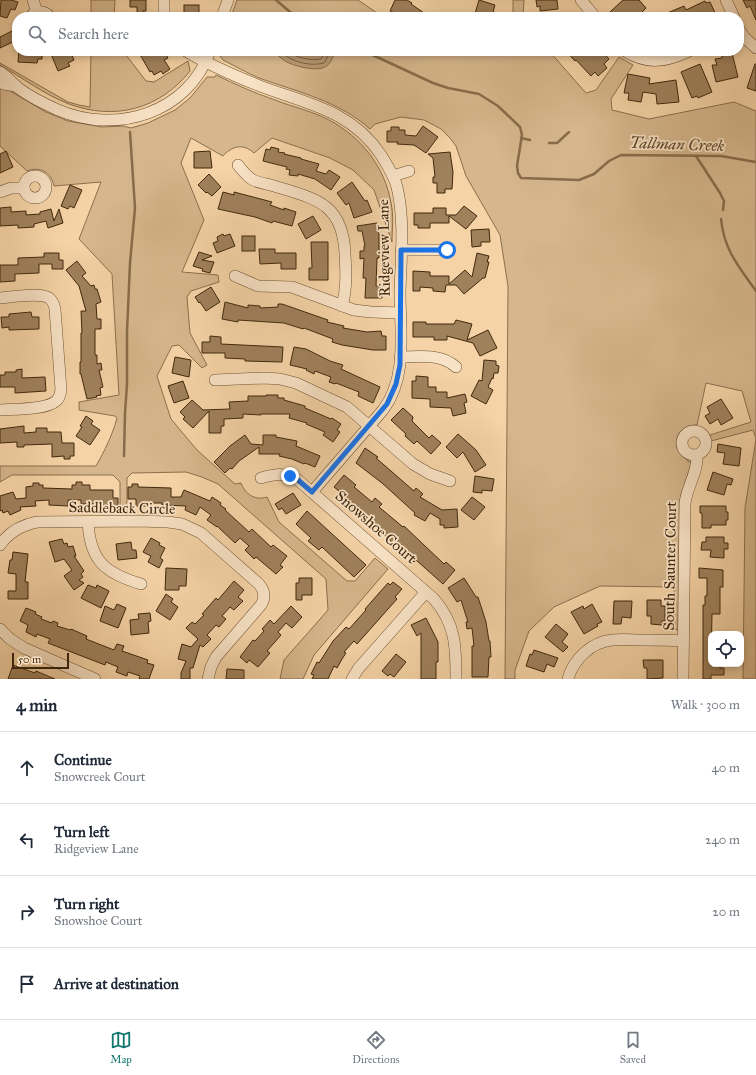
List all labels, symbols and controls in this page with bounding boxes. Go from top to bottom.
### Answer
search box [12,12,744,56]
icon: search [26,23,48,45]
text: Search here [58,25,129,43]
water label: Tallman Creek [629,133,725,155]
street label: Ridgeview Lane [374,199,394,297]
route start [438,241,456,259]
route end [281,467,299,485]
street label: Snowshoe Court [332,487,421,568]
street label: Saddleback Circle [68,498,176,518]
street label: South Saunter Court [660,500,680,631]
map controls [708,631,744,667]
button: locate [708,631,744,667]
scale bar [12,651,69,670]
text: 50 m [18,653,41,666]
text: 4 min [16,695,57,716]
text: Walk · 300 m [671,697,740,713]
text: Continue [54,751,112,769]
icon: ahead [16,757,38,779]
text: 40 m [711,760,740,776]
text: Snowcreek Court [54,769,145,785]
text: Turn left [54,823,110,841]
icon: left [16,829,38,851]
text: 240 m [705,832,740,848]
text: Ridgeview Lane [54,841,139,857]
text: Turn right [54,895,119,913]
icon: right [16,901,38,923]
text: 20 m [712,904,740,920]
text: Snowshoe Court [54,913,142,929]
icon: arrive [16,973,38,995]
text: Arrive at destination [54,975,179,993]
tab: Map [110,1029,132,1066]
tab: Directions [352,1029,400,1066]
tab: Saved [620,1029,646,1066]

